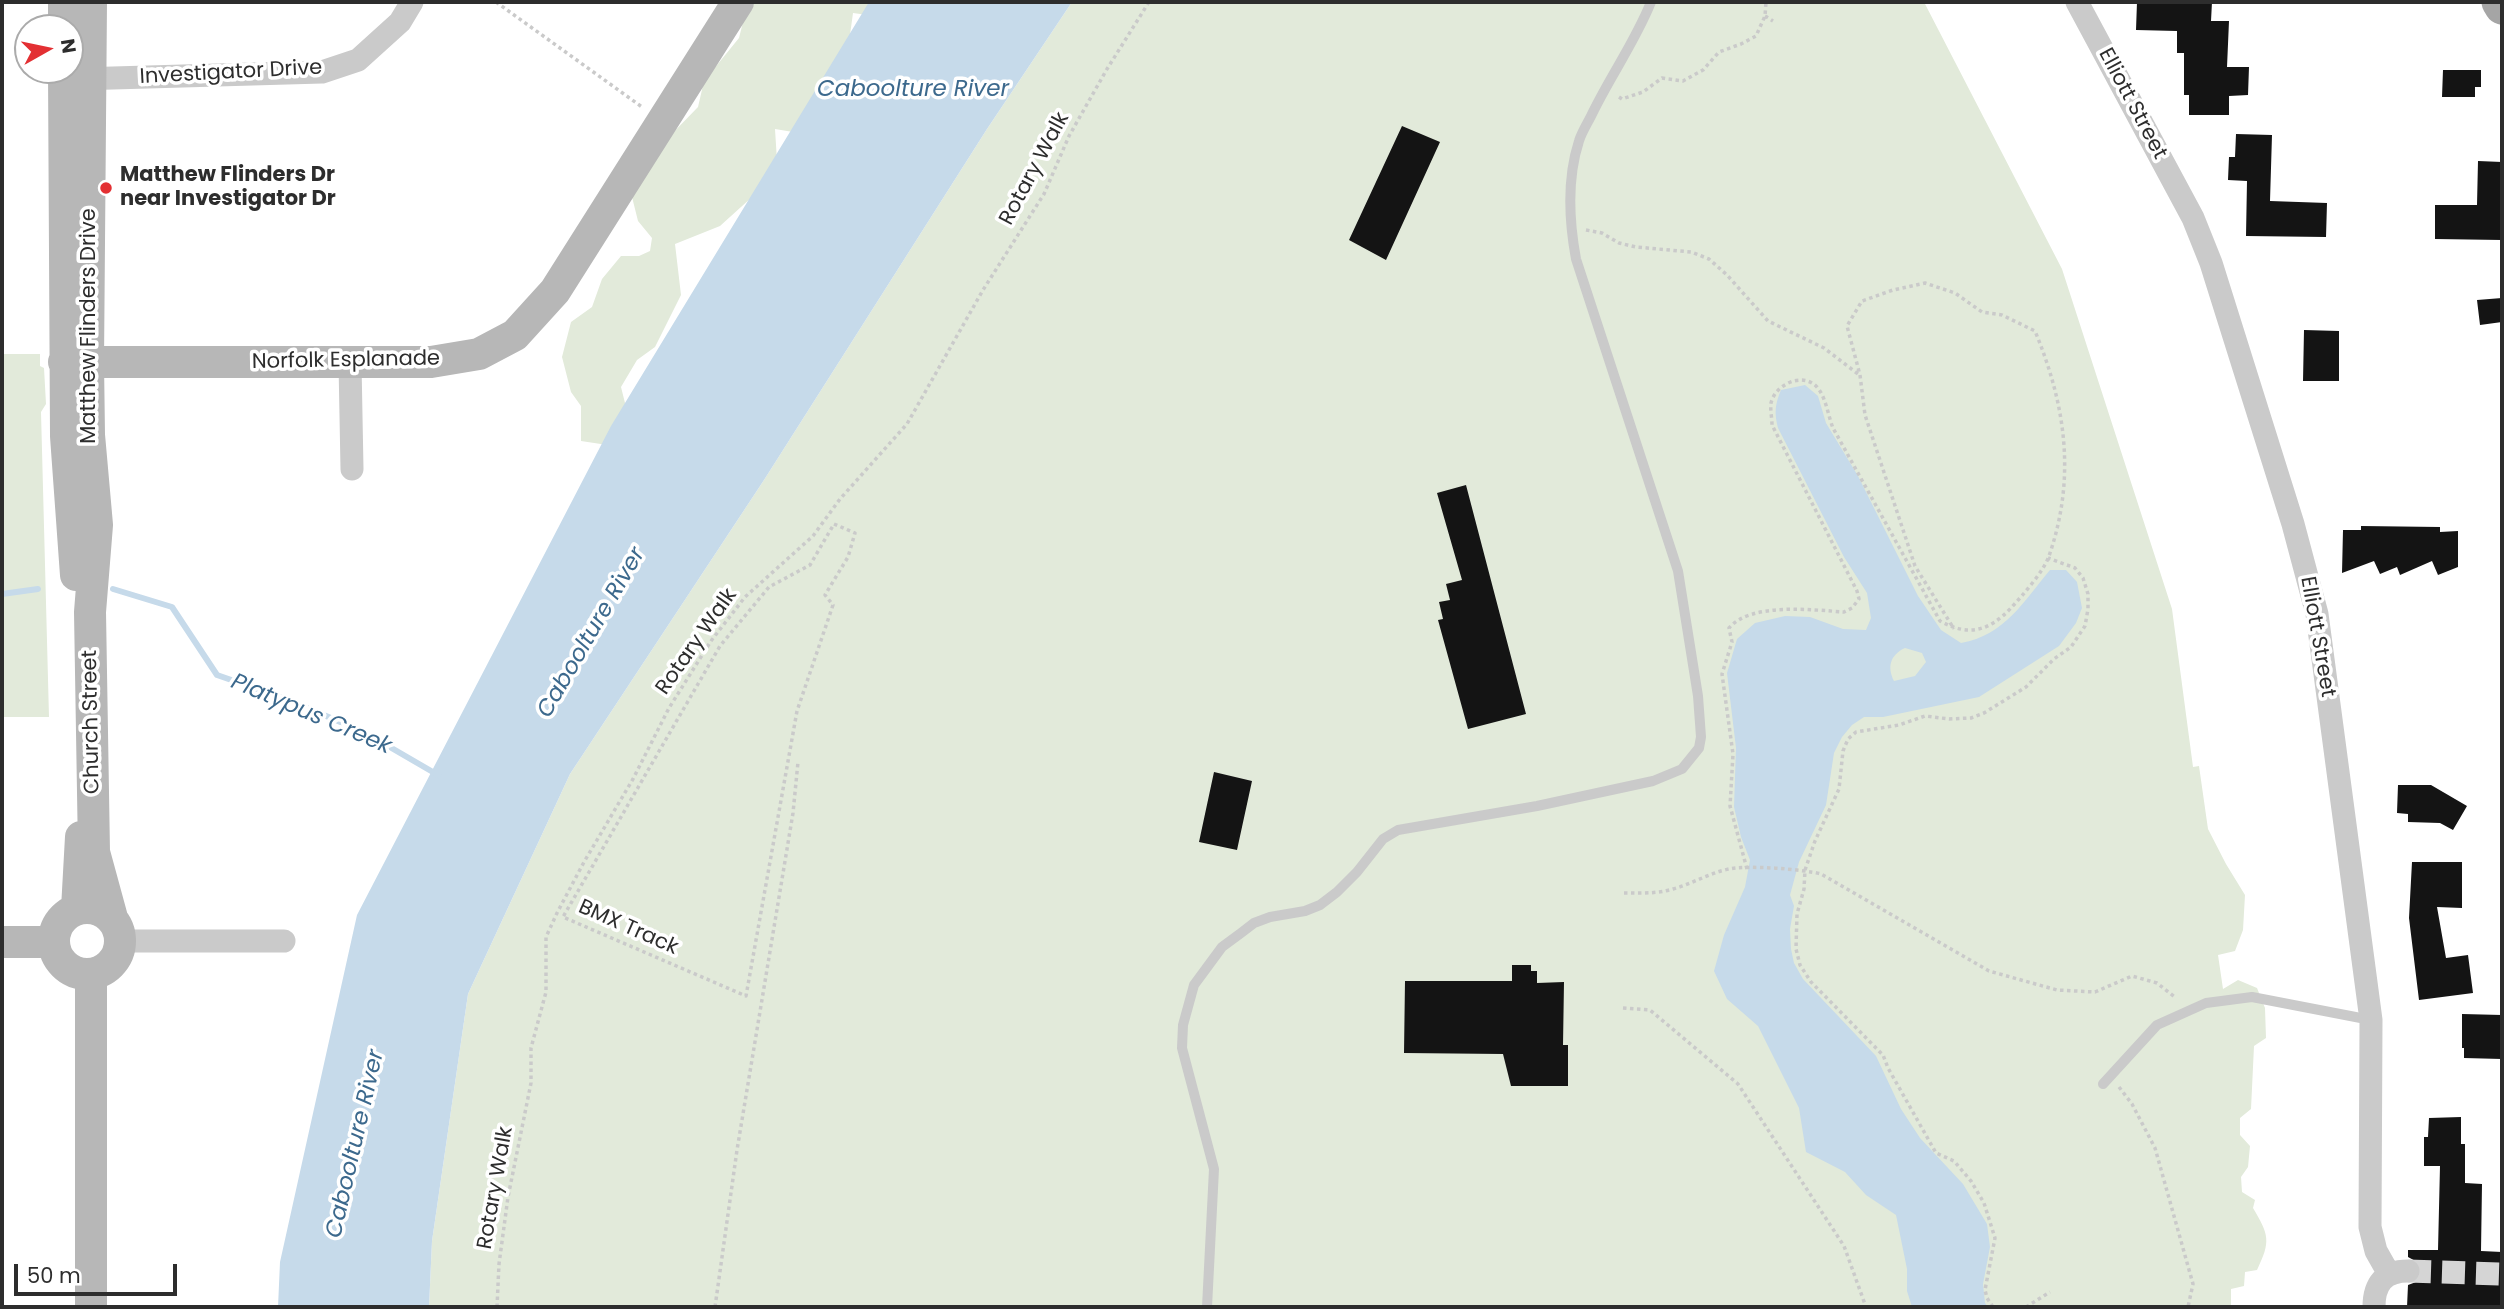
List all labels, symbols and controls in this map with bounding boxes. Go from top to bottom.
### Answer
north arrow [14,14,84,84]
text: N [54,37,83,55]
street label: Elliott Street [2092,44,2172,164]
street label: Investigator Drive [139,56,323,90]
water label: Caboolture River [817,76,1009,104]
street label: Rotary Walk [995,108,1075,230]
place label: Matthew Flinders Dr near Investigator Dr [120,163,336,213]
marker: Matthew Flinders Dr near Investigator Dr [98,180,114,196]
street label: Matthew Flinders Drive [77,208,103,444]
street label: Norfolk Esplanade [252,347,440,375]
water label: Caboolture River [532,543,652,723]
street label: Elliott Street [2294,575,2340,699]
street label: Rotary Walk [651,584,743,700]
street label: Church Street [78,650,106,794]
water label: Platypus Creek [227,669,395,761]
street label: BMX Track [574,895,682,961]
water label: Caboolture River [321,1047,391,1241]
street label: Rotary Walk [473,1125,519,1251]
scale bar [18,1250,180,1294]
text: 50 m [27,1261,81,1290]

